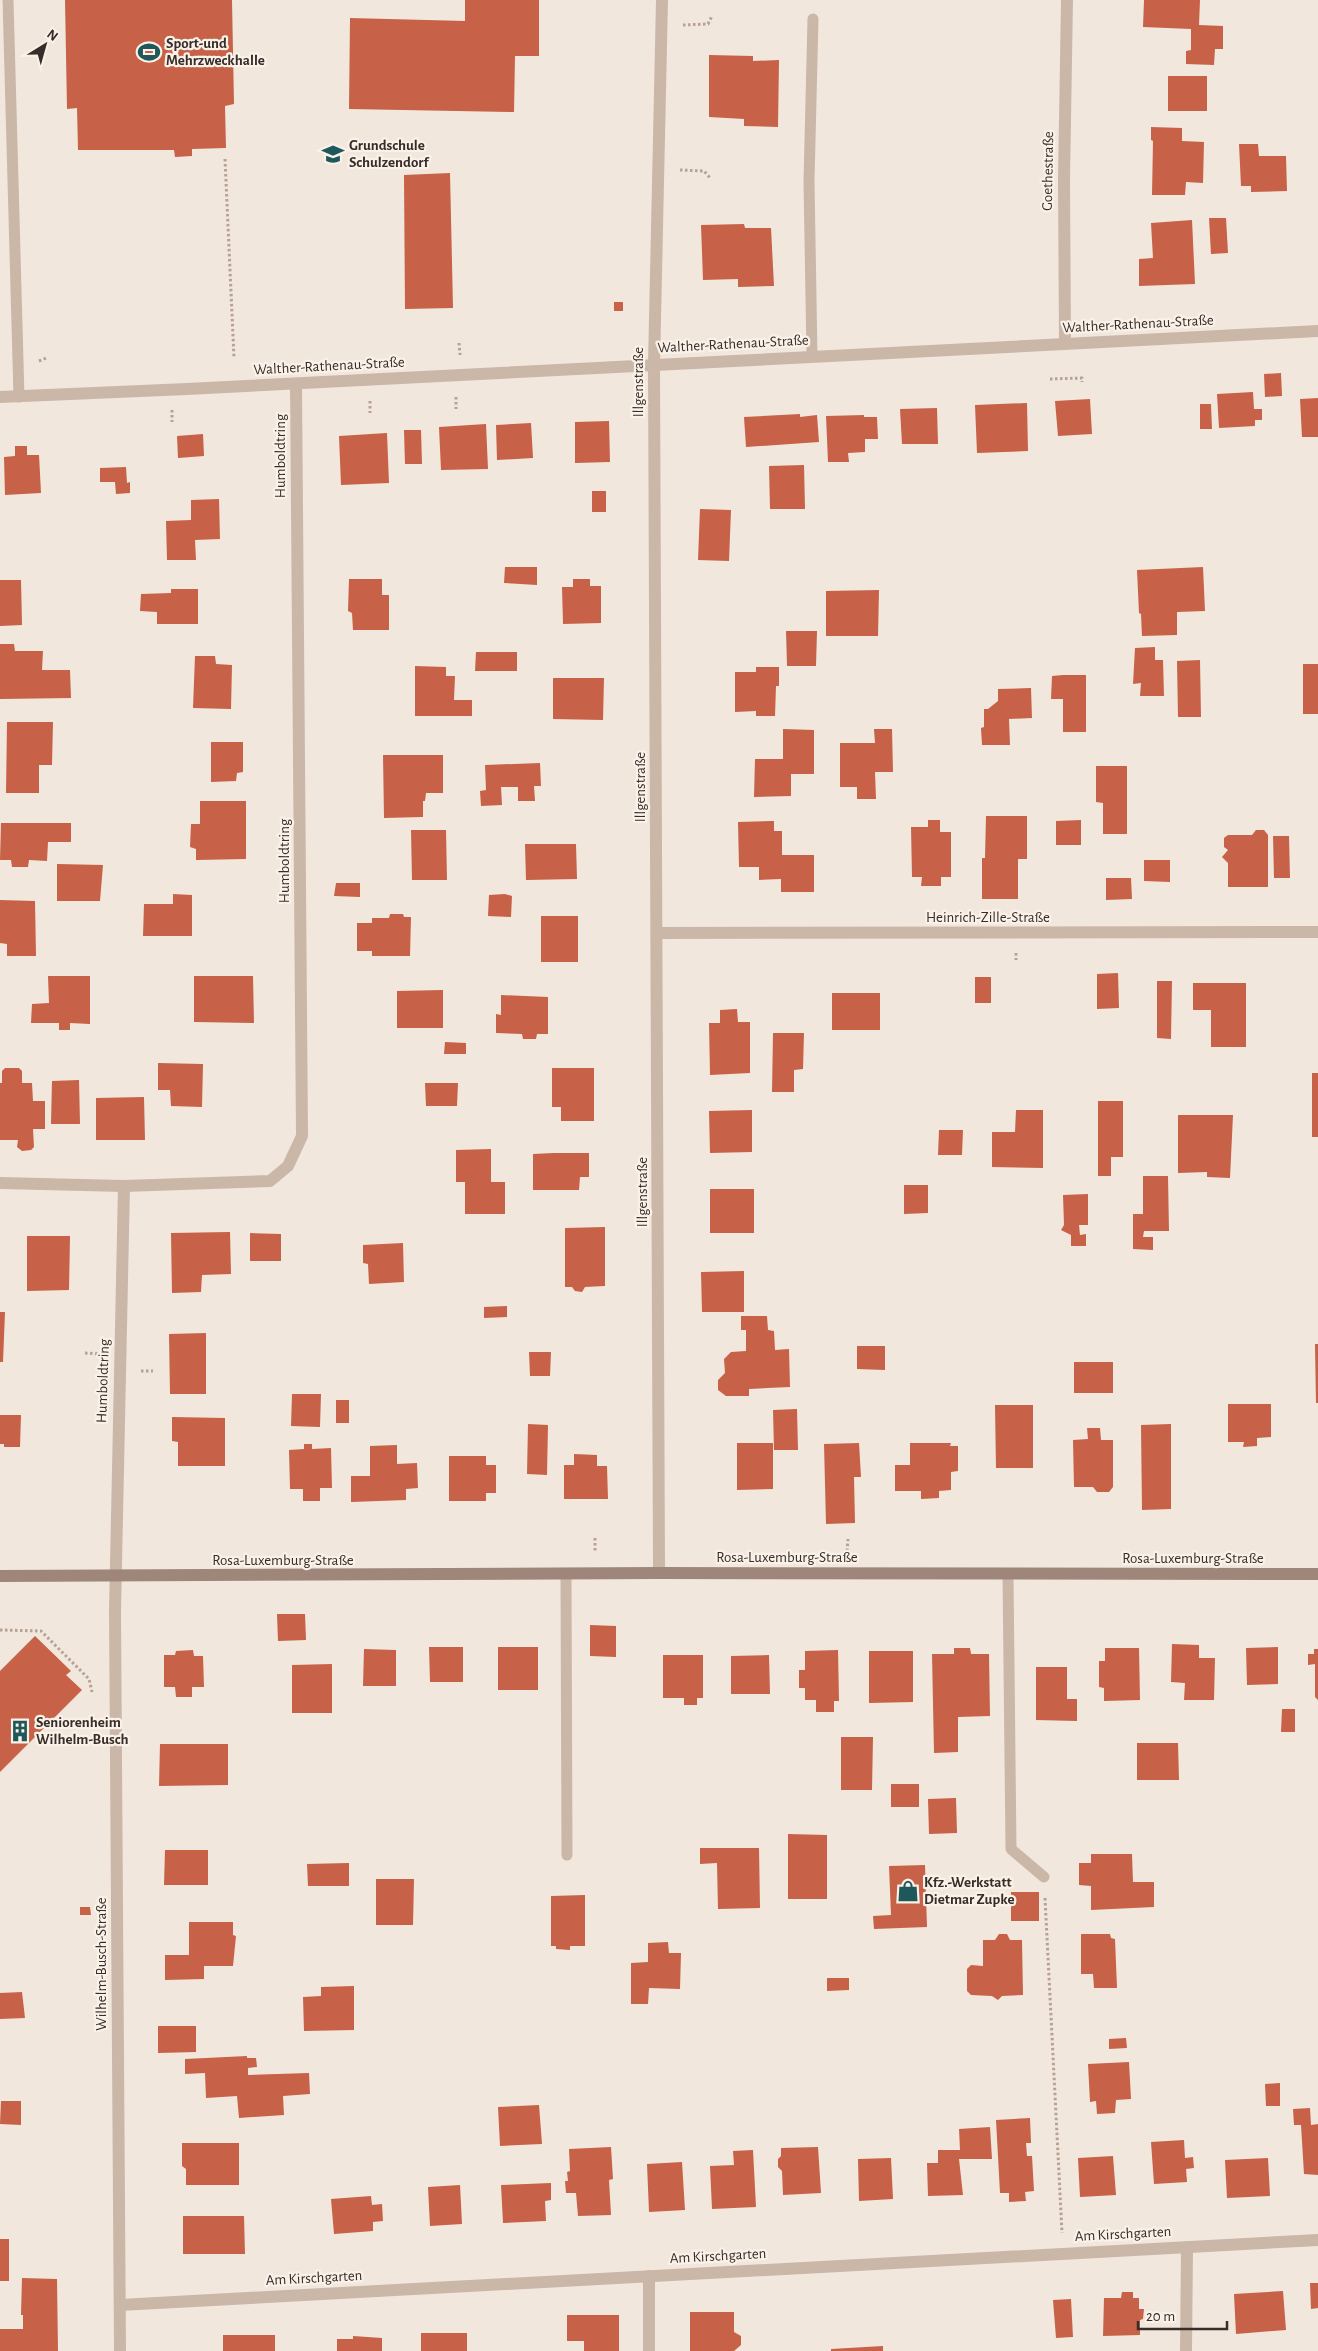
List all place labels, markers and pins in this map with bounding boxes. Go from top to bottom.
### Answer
place label: Sport-und Mehrzweckhalle [166,36,265,68]
sports icon: Sport-und Mehrzweckhalle [136,39,162,65]
place label: Grundschule Schulzendorf [349,138,429,170]
school or university icon: Grundschule Schulzendorf [320,141,346,167]
place label: Seniorenheim Wilhelm-Busch [36,1715,129,1747]
building icon: Seniorenheim Wilhelm-Busch [7,1718,33,1744]
place label: Kfz.-Werkstatt Dietmar Zupke [924,1875,1014,1907]
shop icon: Kfz.-Werkstatt Dietmar Zupke [895,1878,921,1904]

